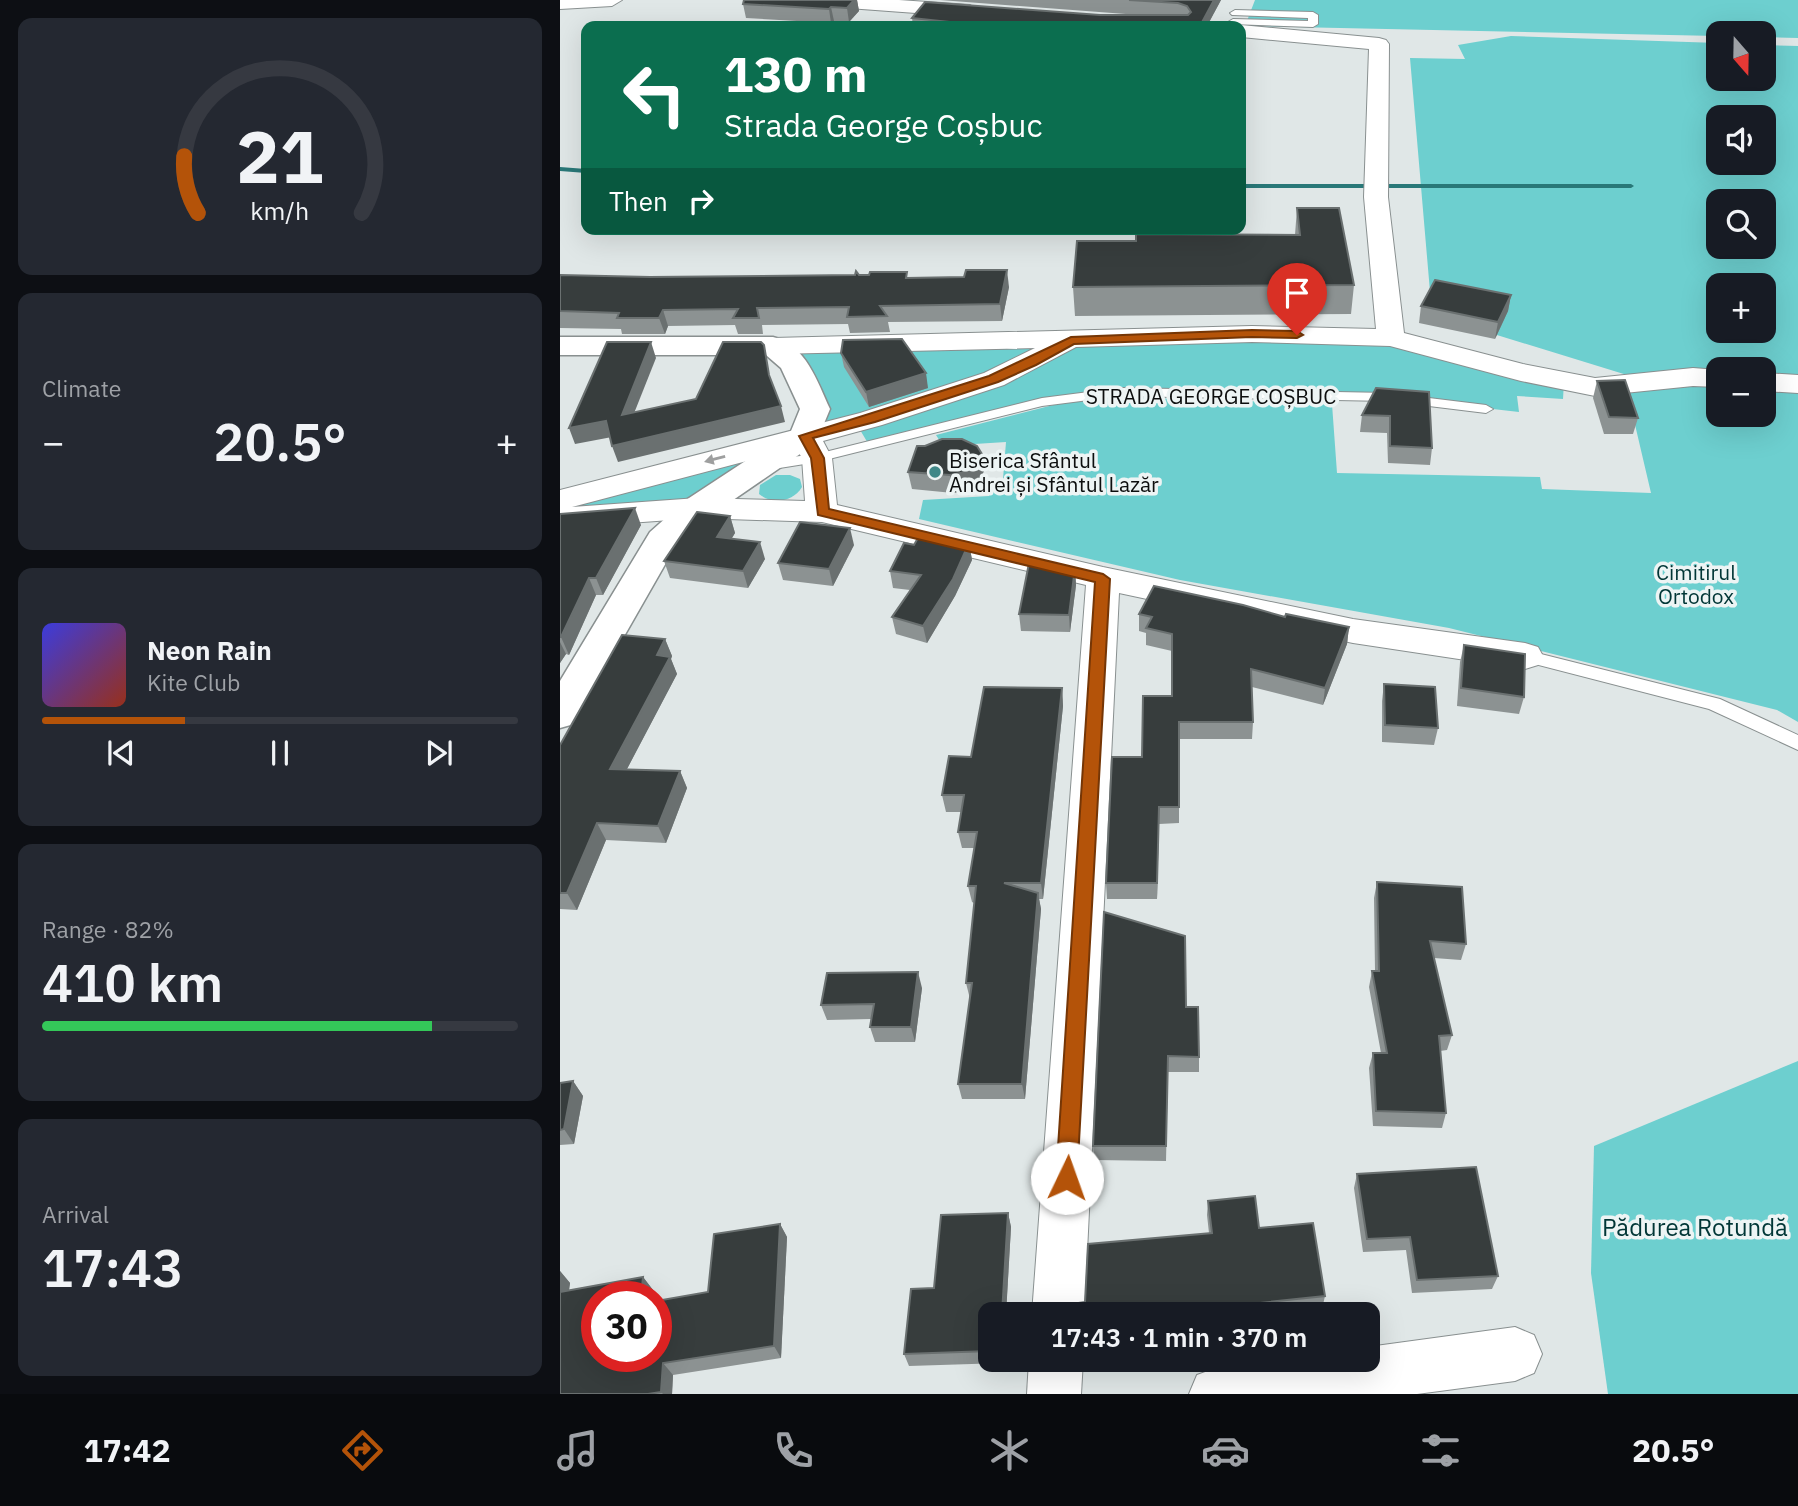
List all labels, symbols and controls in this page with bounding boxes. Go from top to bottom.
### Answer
north arrow [1706,21,1776,91]
map controls [1706,21,1776,427]
text: 130 m [724,42,868,105]
icon: left [609,49,700,140]
text: Strada George Coșbuc [724,104,1043,146]
button: sound [1706,105,1776,175]
text: 21 [236,108,324,203]
icon: right [682,182,720,220]
text: Then [609,184,668,218]
button: search [1706,189,1776,259]
text: km/h [251,193,309,226]
pin [1267,263,1327,335]
button: + [1706,273,1776,343]
icon: arrive [1278,274,1316,312]
button: − [1706,357,1776,427]
text: Climate [42,373,121,403]
street label: STRADA GEORGE COȘBUC [1086,382,1336,410]
text: 20.5° [213,408,347,475]
text: − [42,417,65,466]
text: + [495,417,518,466]
place label: Biserica Sfântul Andrei și Sfântul Lazăr [949,446,1159,498]
one-way arrow [705,455,726,465]
marker: Biserica Sfântul Andrei și Sfântul Lazăr [927,464,943,480]
park label: Cimitirul Ortodox [1656,558,1736,610]
text: Neon Rain [147,633,272,667]
text: Kite Club [147,667,240,697]
icon: previous [102,734,140,772]
icon: pause [261,734,299,772]
icon: next [420,734,458,772]
text: Range · 82% [42,914,174,944]
text: 410 km [42,949,223,1016]
position arrow [1030,1141,1104,1215]
text: Arrival [42,1199,109,1229]
park label: Pădurea Rotundă [1602,1211,1788,1243]
text: 17:43 [42,1234,183,1301]
speed limit sign: 30 [581,1281,672,1372]
text: 17:43 · 1 min · 370 m [1051,1320,1307,1354]
icon: directions [338,1426,387,1475]
icon: music [553,1426,602,1475]
icon: phone [769,1426,818,1475]
icon: climate [985,1426,1034,1475]
icon: car [1201,1426,1250,1475]
icon: filters [1416,1426,1465,1475]
text: 17:42 [83,1429,171,1471]
text: 20.5° [1632,1429,1715,1471]

